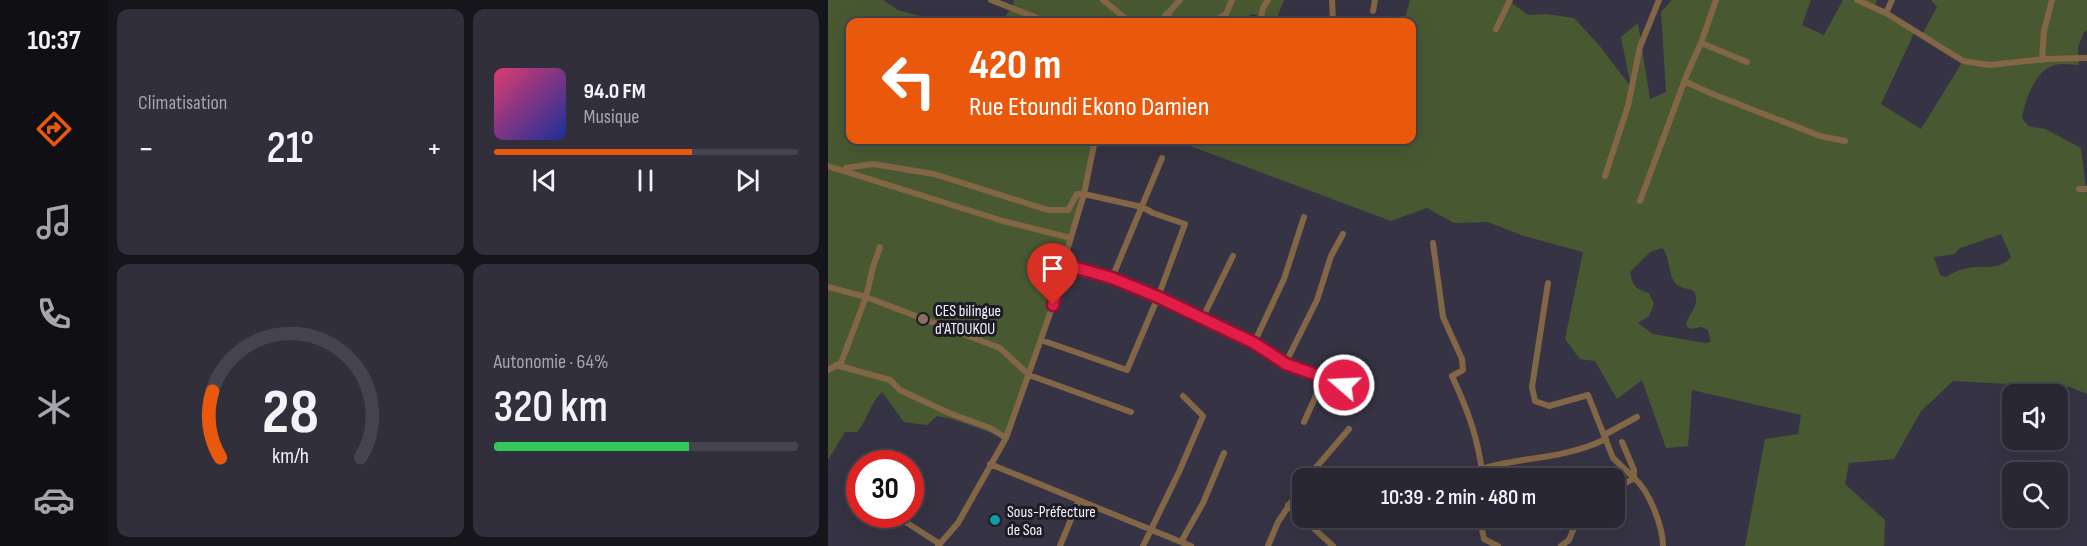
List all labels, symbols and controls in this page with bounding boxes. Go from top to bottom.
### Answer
text: 10:37 [28,25,81,57]
text: 420 m [969,40,1061,91]
icon: left [870,42,948,120]
text: 94.0 FM [584,78,646,105]
text: Climatisation [138,91,227,115]
text: Rue Etoundi Ekono Damien [969,91,1209,123]
text: Musique [584,105,639,129]
icon: directions [33,108,75,150]
text: 21° [266,121,314,176]
text: − [138,129,154,169]
text: + [426,129,443,169]
icon: previous [528,164,561,197]
icon: pause [629,164,662,197]
icon: next [731,164,764,197]
icon: music [33,201,75,243]
pin [1027,243,1078,305]
icon: arrive [1036,252,1069,285]
icon: phone [33,293,75,335]
place label: CES bilingue d'ATOUKOU [935,302,1001,339]
marker: CES bilingue d'ATOUKOU [916,312,930,326]
text: Autonomie · 64% [494,350,608,374]
position arrow [1312,353,1376,417]
text: 28 [262,376,319,451]
text: 320 km [494,380,608,435]
map controls [2002,384,2068,528]
button: sound [2002,384,2068,450]
icon: climate [33,386,75,428]
text: km/h [272,444,309,469]
speed limit sign: 30 [846,450,924,528]
button: search [2002,462,2068,528]
icon: car [33,479,75,521]
text: 10:39 · 2 min · 480 m [1381,484,1536,511]
place label: Sous-Préfecture de Soa [1007,503,1096,540]
marker: Sous-Préfecture de Soa [988,513,1002,527]

